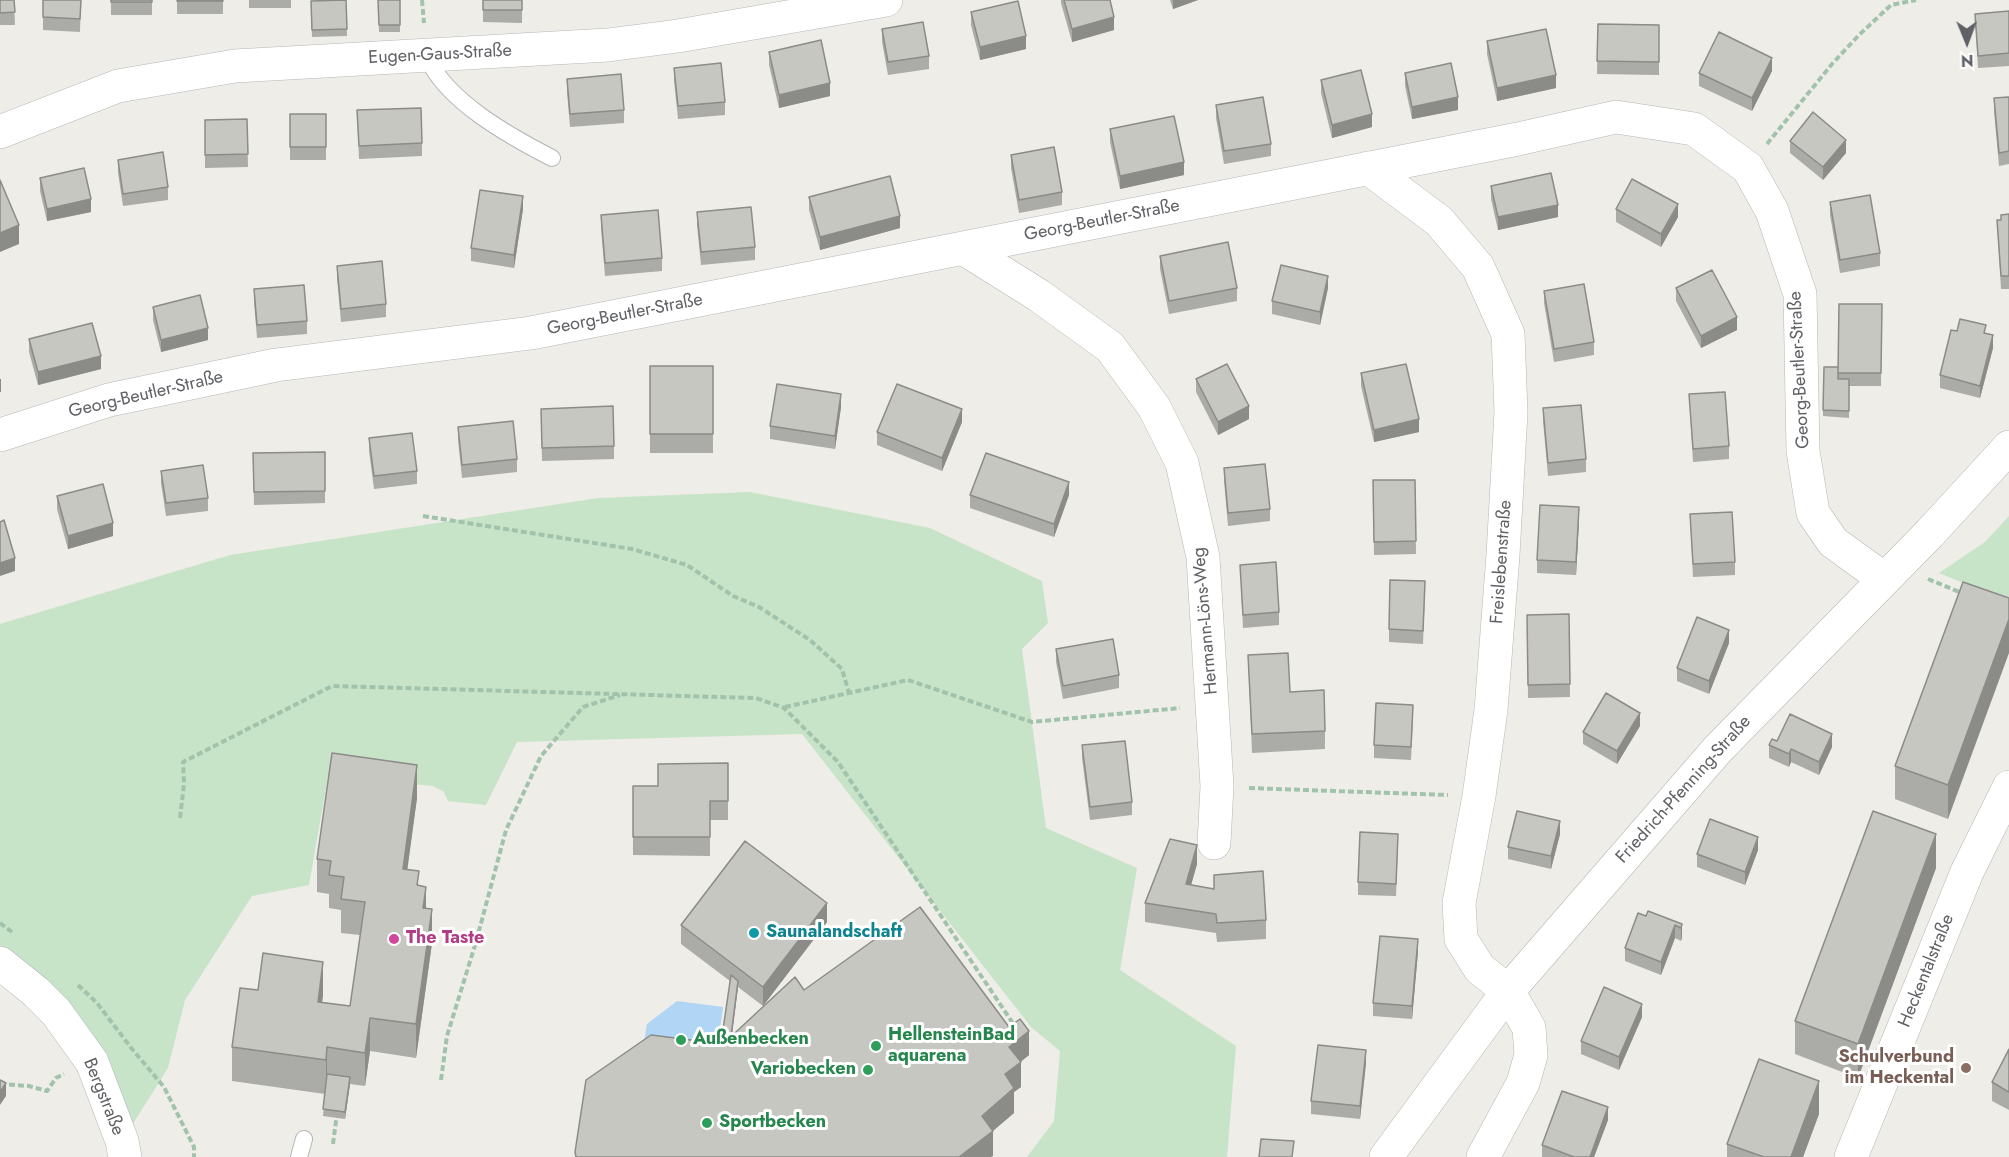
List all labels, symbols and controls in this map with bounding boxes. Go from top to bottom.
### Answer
north arrow [1937,12,1997,72]
street label: Eugen-Gaus-Straße [368,40,512,70]
text: N [1961,49,1974,72]
street label: Georg-Beutler-Straße [1022,195,1182,247]
street label: Georg-Beutler-Straße [545,289,705,341]
street label: Georg-Beutler-Straße [1785,291,1815,449]
street label: Georg-Beutler-Straße [67,367,225,423]
street label: Freislebenstraße [1487,499,1517,625]
street label: Hermann-Löns-Weg [1189,546,1223,696]
street label: Friedrich-Pfenning-Straße [1612,712,1756,868]
street label: Heckentalstraße [1894,911,1960,1031]
place label: Saunalandschaft [766,922,902,944]
marker: Saunalandschaft [747,926,761,940]
place label: The Taste [406,928,484,950]
marker: The Taste [387,932,401,946]
place label: HellensteinBad aquarena [888,1025,1015,1068]
place label: Außenbecken [693,1029,809,1051]
marker: Außenbecken [674,1033,688,1047]
marker: HellensteinBad aquarena [869,1039,883,1053]
place label: Schulverbund im Heckental [1839,1047,1954,1090]
street label: Bergstraße [78,1055,128,1139]
place label: Variobecken [751,1059,856,1081]
marker: Schulverbund im Heckental [1959,1061,1973,1075]
marker: Variobecken [861,1063,875,1077]
place label: Sportbecken [719,1112,826,1134]
marker: Sportbecken [700,1116,714,1130]

